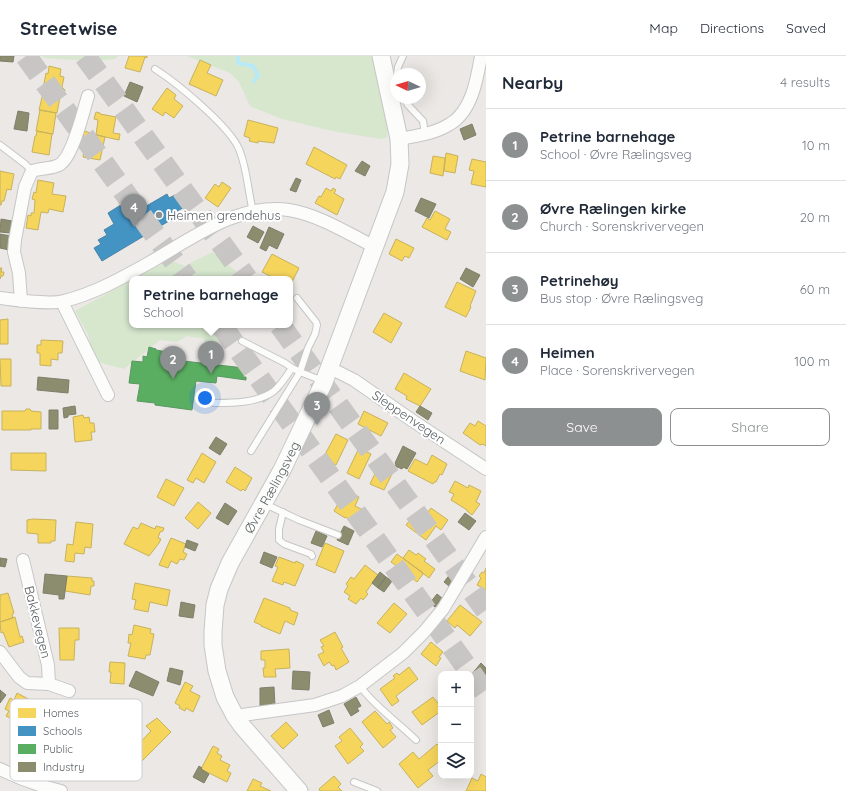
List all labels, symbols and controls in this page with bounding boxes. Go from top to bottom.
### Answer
text: Streetwise [20,16,117,40]
text: Map [649,19,678,37]
text: Directions [700,19,764,37]
text: Saved [786,19,826,37]
north arrow [390,68,426,104]
text: Nearby [502,72,563,93]
text: 4 results [780,74,830,90]
text: Petrine barnehage [540,127,675,146]
text: 1 [512,137,518,153]
text: 10 m [802,137,830,153]
text: School · Øvre Rælingsveg [540,146,692,162]
pin: 4 [121,194,147,227]
text: Øvre Rælingen kirke [540,199,686,218]
place label: Heimen grendehus [167,207,281,223]
text: 2 [511,209,519,225]
text: 20 m [800,209,830,225]
marker: Heimen grendehus [154,210,164,220]
text: Church · Sorenskrivervegen [540,218,704,234]
text: Petrinehøy [540,271,619,290]
popup [129,276,293,328]
text: 3 [512,281,518,297]
text: 60 m [800,281,830,297]
text: Petrine barnehage [143,285,279,304]
text: Bus stop · Øvre Rælingsveg [540,290,703,306]
text: School [143,304,183,320]
pin: 1 [198,341,224,374]
text: Heimen [540,343,595,362]
pin: 2 [160,346,186,379]
text: 4 [511,353,519,369]
text: 100 m [794,353,830,369]
text: Place · Sorenskrivervegen [540,362,695,378]
street label: Sleppenvegen [369,387,449,447]
your location [195,388,215,408]
pin: 3 [304,392,330,425]
button: Save [502,408,662,446]
button: Share [670,408,830,446]
street label: Øvre Rælingsveg [240,439,303,536]
street label: Bakkevegen [21,584,55,660]
map controls [438,671,474,779]
button: + [438,671,474,707]
legend [10,699,142,781]
text: Homes [43,706,79,720]
button: − [438,707,474,743]
text: Schools [43,724,82,738]
text: Public [43,742,73,756]
button: layers [438,743,474,779]
text: Industry [43,760,85,774]

